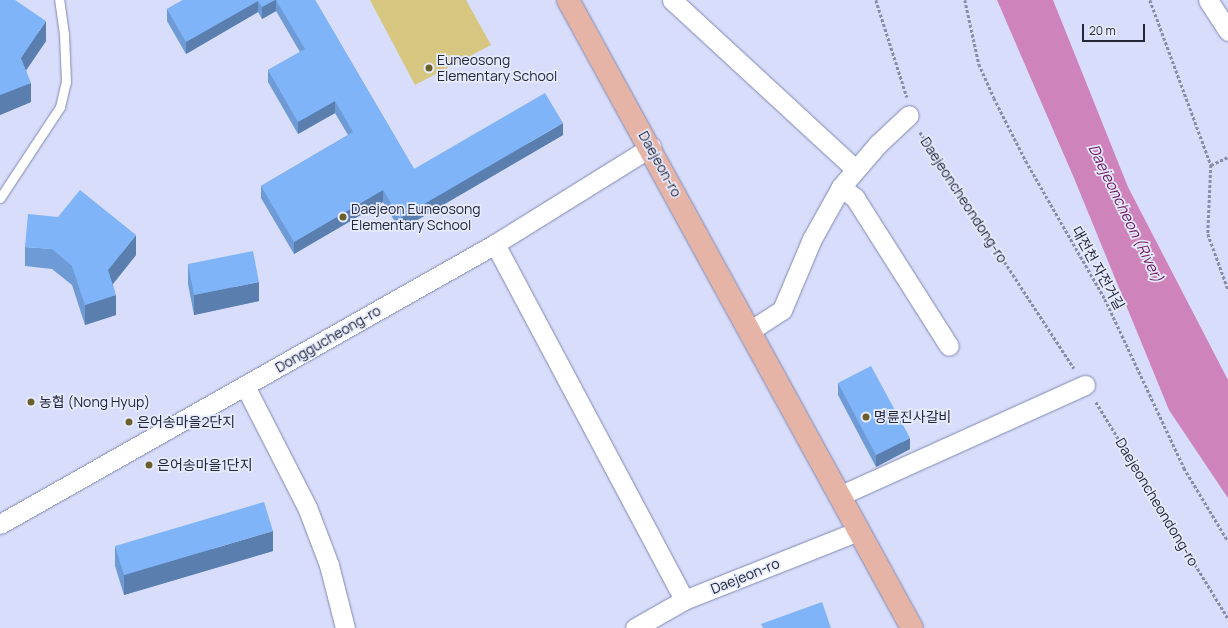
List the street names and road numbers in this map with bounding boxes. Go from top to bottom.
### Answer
street label: Daejeon-ro [635,128,685,200]
street label: Daejeoncheondong-ro [917,134,1011,266]
street label: 대전천 자전거길 [1068,223,1128,313]
street label: Donggucheong-ro [272,302,384,376]
street label: Daejeoncheondong-ro [1112,435,1202,569]
street label: Daejeon-ro [708,555,782,597]

